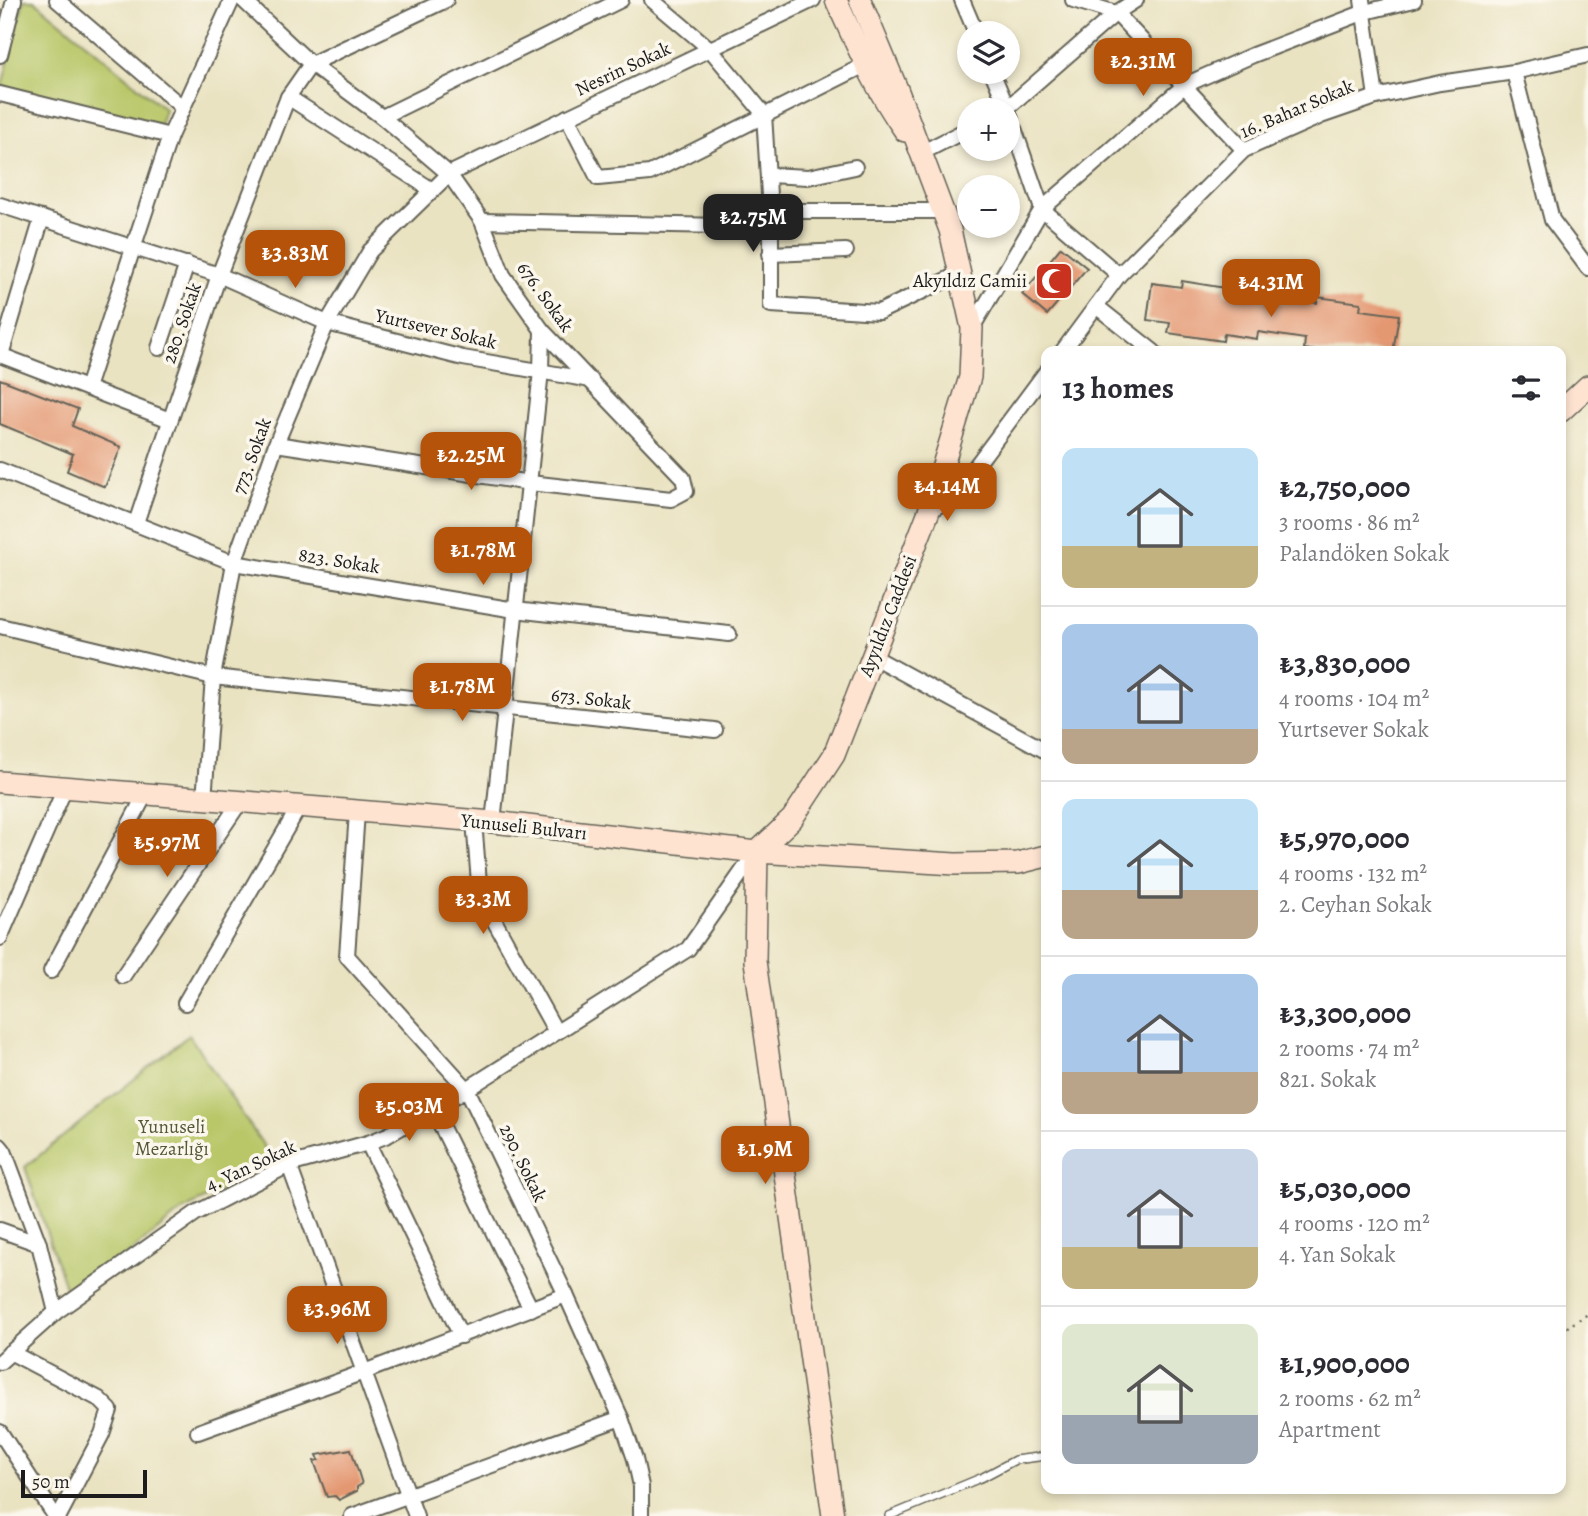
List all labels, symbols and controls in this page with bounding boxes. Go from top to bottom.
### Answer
map controls [957,21,1020,238]
button: layers [957,21,1020,84]
street label: Nesrin Sokak [571,35,676,102]
pin: ₺2.31M [1086,38,1200,98]
text: ₺2.31M [1110,45,1176,76]
street label: 16. Bahar Sokak [1236,73,1358,145]
button: + [957,98,1020,161]
button: − [957,175,1020,238]
pin: ₺2.75M [696,194,810,254]
text: ₺2.75M [719,201,787,232]
pin: ₺3.83M [238,230,352,290]
text: ₺3.83M [261,237,329,268]
street label: 676. Sokak [511,256,580,338]
mosque icon: Akyıldız Camii [1033,260,1075,302]
pin: ₺4.31M [1214,260,1328,319]
text: ₺4.31M [1238,266,1304,297]
place label: Akyıldız Camii [912,268,1027,294]
street label: 280. Sokak [156,279,208,367]
street label: Yurtsever Sokak [372,302,500,356]
text: 13 homes [1062,368,1174,408]
icon: filters [1507,369,1545,407]
street label: 773. Sokak [226,414,278,498]
pin: ₺2.25M [414,433,528,492]
text: ₺2.25M [437,439,505,470]
pin: ₺4.14M [890,463,1004,523]
text: ₺2,750,000 [1279,467,1410,507]
text: ₺4.14M [914,470,980,501]
icon: home [1118,476,1202,560]
text: 3 rooms · 86 m² [1279,507,1420,538]
pin: ₺1.78M [426,528,540,587]
text: ₺1.78M [450,534,516,565]
text: Palandöken Sokak [1279,538,1449,569]
street label: 823. Sokak [297,542,382,580]
street label: Ayyıldız Caddesi [852,551,923,682]
text: ₺3,830,000 [1279,643,1410,683]
icon: home [1118,652,1202,736]
pin: ₺1.78M [405,664,519,723]
text: ₺1.78M [429,670,495,701]
street label: 673. Sokak [550,682,633,716]
text: 4 rooms · 104 m² [1279,683,1429,714]
text: Yurtsever Sokak [1279,714,1429,745]
street label: Yunuseli Bulvarı [459,807,588,847]
text: ₺5,970,000 [1279,818,1410,858]
pin: ₺5.97M [110,820,224,879]
text: ₺5.97M [133,826,201,857]
icon: home [1118,827,1202,911]
text: 4 rooms · 132 m² [1279,858,1427,889]
pin: ₺3.3M [434,876,532,936]
text: ₺3.3M [455,883,511,914]
text: 2. Ceyhan Sokak [1279,889,1432,920]
text: ₺3,300,000 [1279,993,1411,1033]
icon: home [1118,1002,1202,1086]
text: 2 rooms · 74 m² [1279,1033,1419,1064]
text: 821. Sokak [1279,1064,1376,1095]
pin: ₺5.03M [352,1084,466,1143]
text: ₺5.03M [375,1090,443,1121]
park label: Yunuseli Mezarlığı [135,1114,209,1162]
street label: 290. Sokak [493,1120,553,1207]
pin: ₺1.9M [716,1126,814,1186]
text: ₺1.9M [737,1133,793,1164]
street label: 4. Yan Sokak [202,1134,301,1198]
text: ₺5,030,000 [1279,1168,1411,1208]
icon: home [1118,1177,1202,1261]
text: 4 rooms · 120 m² [1279,1208,1430,1239]
text: 4. Yan Sokak [1279,1239,1396,1270]
pin: ₺3.96M [280,1286,394,1346]
text: ₺3.96M [303,1293,371,1324]
text: ₺1,900,000 [1279,1343,1410,1383]
icon: home [1118,1352,1202,1436]
text: 2 rooms · 62 m² [1279,1383,1421,1414]
text: Apartment [1279,1414,1381,1445]
scale bar [21,1467,147,1499]
text: 50 m [32,1469,70,1495]

